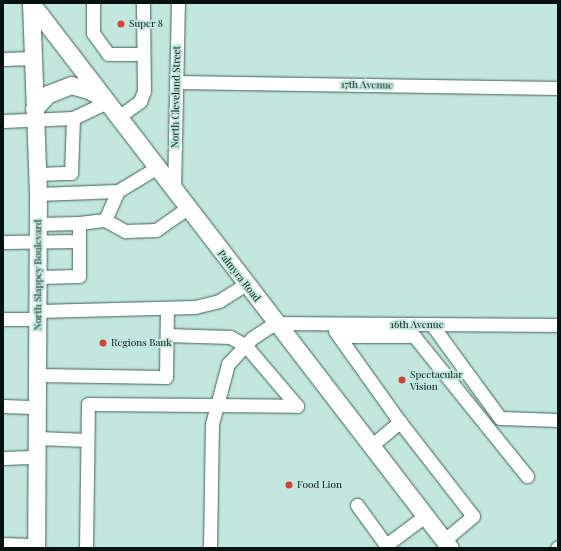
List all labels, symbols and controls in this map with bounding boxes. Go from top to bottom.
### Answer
place label: Super 8 [129,18,163,30]
marker: Super 8 [116,19,126,29]
street label: North Cleveland Street [169,46,183,148]
street label: 17th Avenue [341,79,393,91]
street label: North Slappey Boulevard [32,219,44,331]
street label: Palmyra Road [215,248,263,304]
street label: 16th Avenue [390,319,444,331]
place label: Regions Bank [111,337,172,349]
marker: Regions Bank [98,338,108,348]
place label: Spectacular Vision [410,368,463,392]
marker: Spectacular Vision [397,375,407,385]
place label: Food Lion [297,479,342,491]
marker: Food Lion [284,480,294,490]

